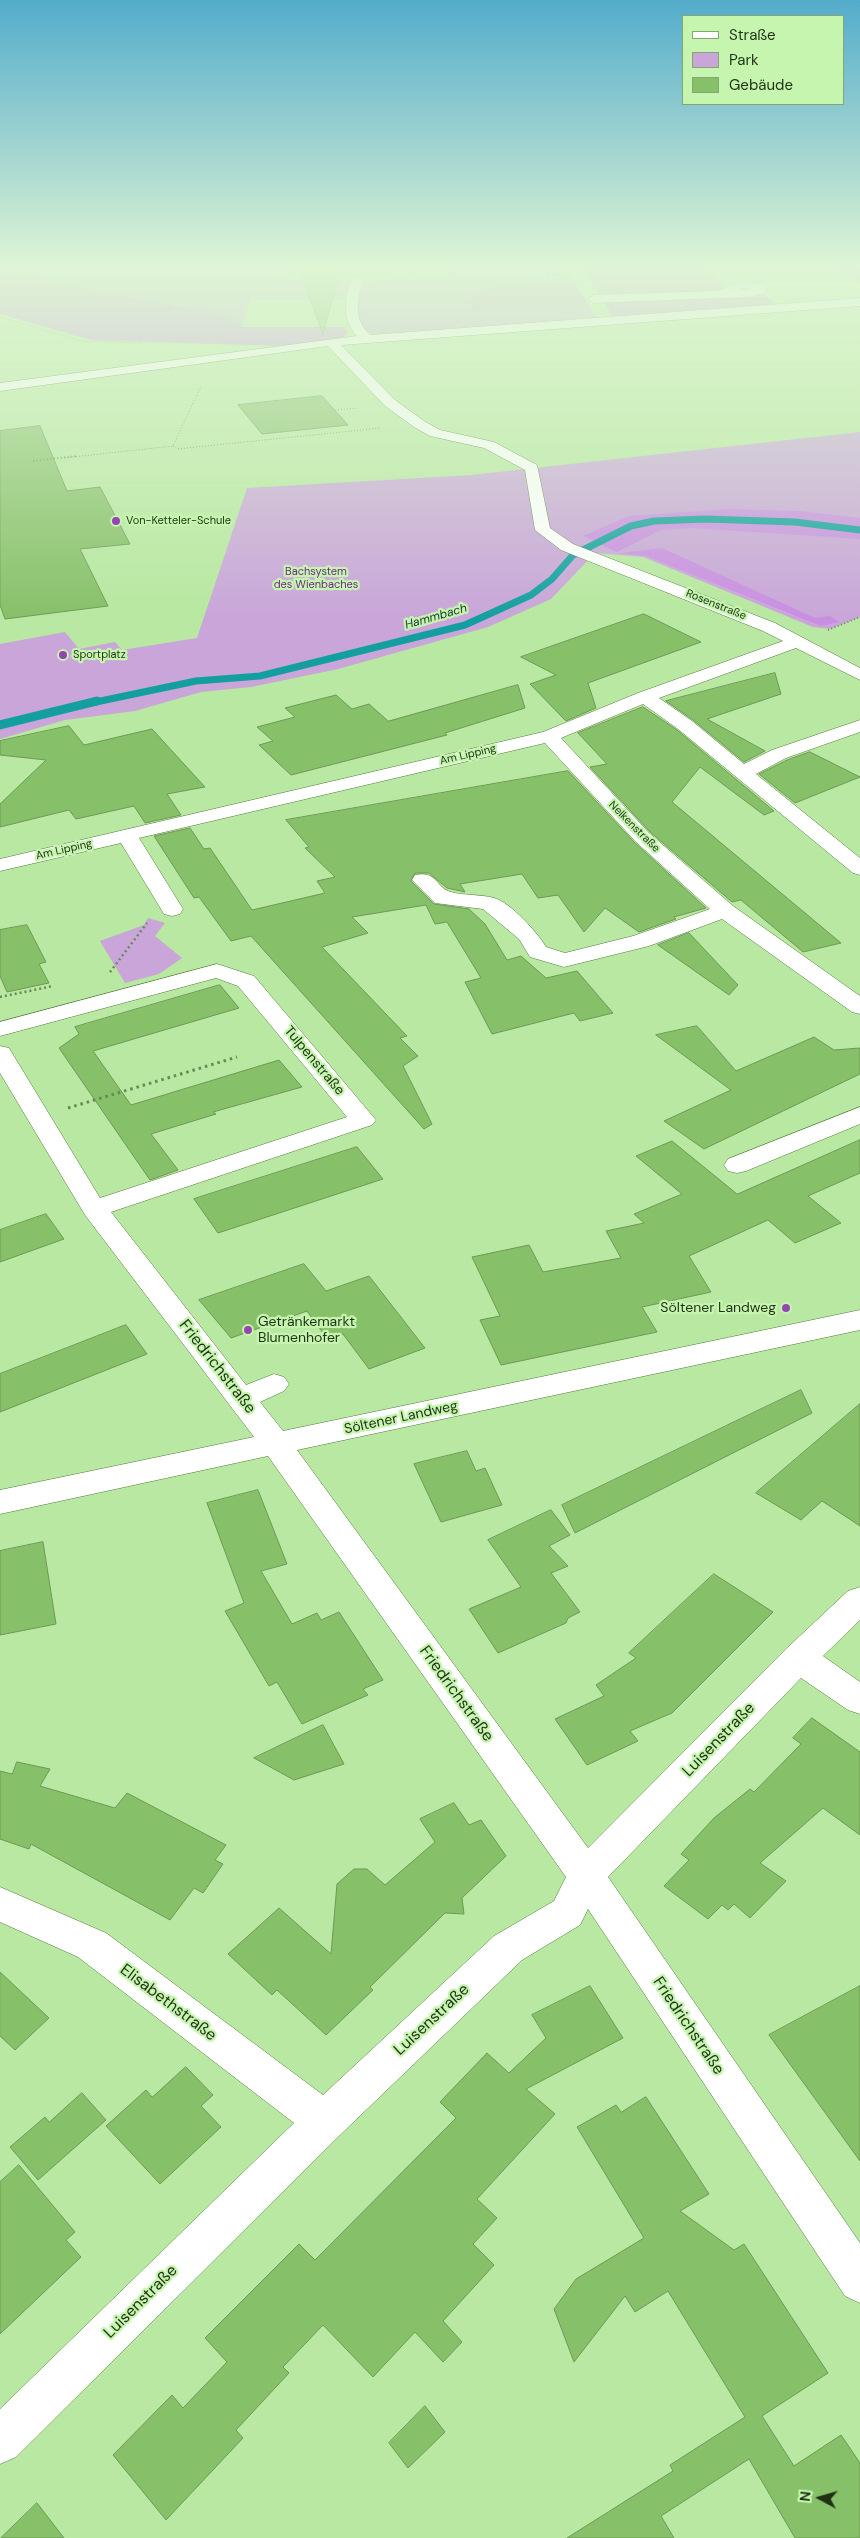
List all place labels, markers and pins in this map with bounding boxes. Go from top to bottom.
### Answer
place label: Von-Ketteler-Schule [126,514,231,528]
marker: Von-Ketteler-Schule [110,515,122,527]
place label: Sportplatz [73,648,126,662]
marker: Sportplatz [57,649,69,661]
place label: Söltener Landweg [660,1300,776,1316]
marker: Söltener Landweg [780,1302,792,1314]
place label: Getränkemarkt Blumenhofer [258,1314,355,1346]
marker: Getränkemarkt Blumenhofer [242,1324,254,1336]

